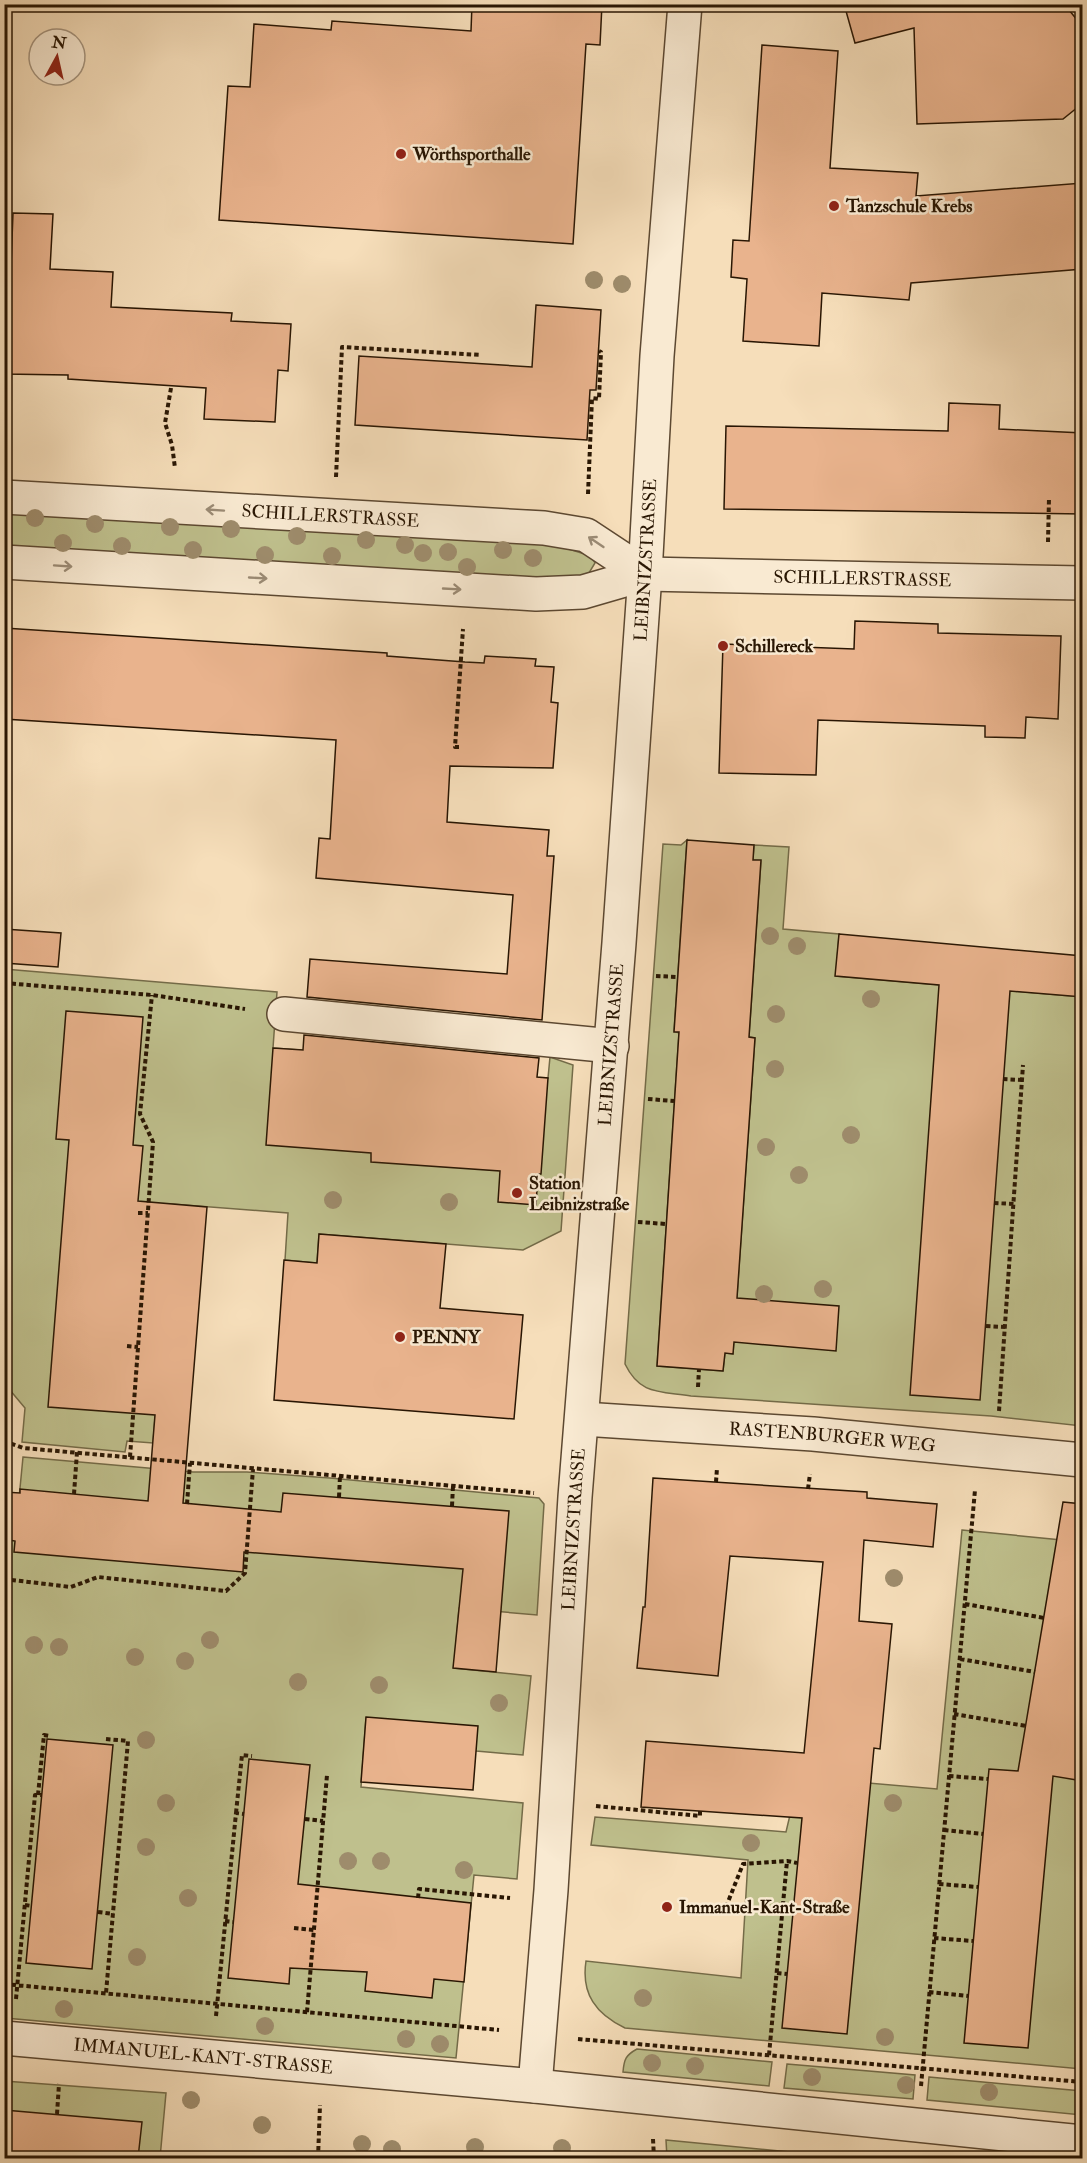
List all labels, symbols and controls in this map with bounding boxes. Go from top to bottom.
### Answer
north arrow [27,27,87,87]
text: N [49,32,68,54]
place label: Wörthsporthalle [412,143,531,166]
marker: Wörthsporthalle [394,147,408,161]
place label: Tanzschule Krebs [845,195,972,218]
marker: Tanzschule Krebs [827,199,841,213]
street label: LEIBNIZSTRASSE [629,478,662,642]
street label: SCHILLERSTRASSE [241,500,420,533]
one-way arrow [206,504,226,515]
one-way arrow [588,536,605,548]
one-way arrow [52,561,72,572]
street label: SCHILLERSTRASSE [773,566,952,592]
one-way arrow [247,573,267,584]
one-way arrow [442,584,462,595]
place label: Schillereck [735,635,814,658]
marker: Schillereck [716,639,730,653]
street label: LEIBNIZSTRASSE [594,963,629,1127]
place label: Station Leibnizstraße [529,1172,630,1216]
marker: Station Leibnizstraße [510,1186,524,1200]
place label: PENNY [412,1326,481,1349]
marker: PENNY [393,1330,407,1344]
street label: RASTENBURGER WEG [728,1418,937,1458]
street label: LEIBNIZSTRASSE [557,1447,591,1611]
place label: Immanuel-Kant-Straße [679,1896,850,1919]
marker: Immanuel-Kant-Straße [660,1900,674,1914]
street label: IMMANUEL-KANT-STRASSE [72,2033,334,2080]

